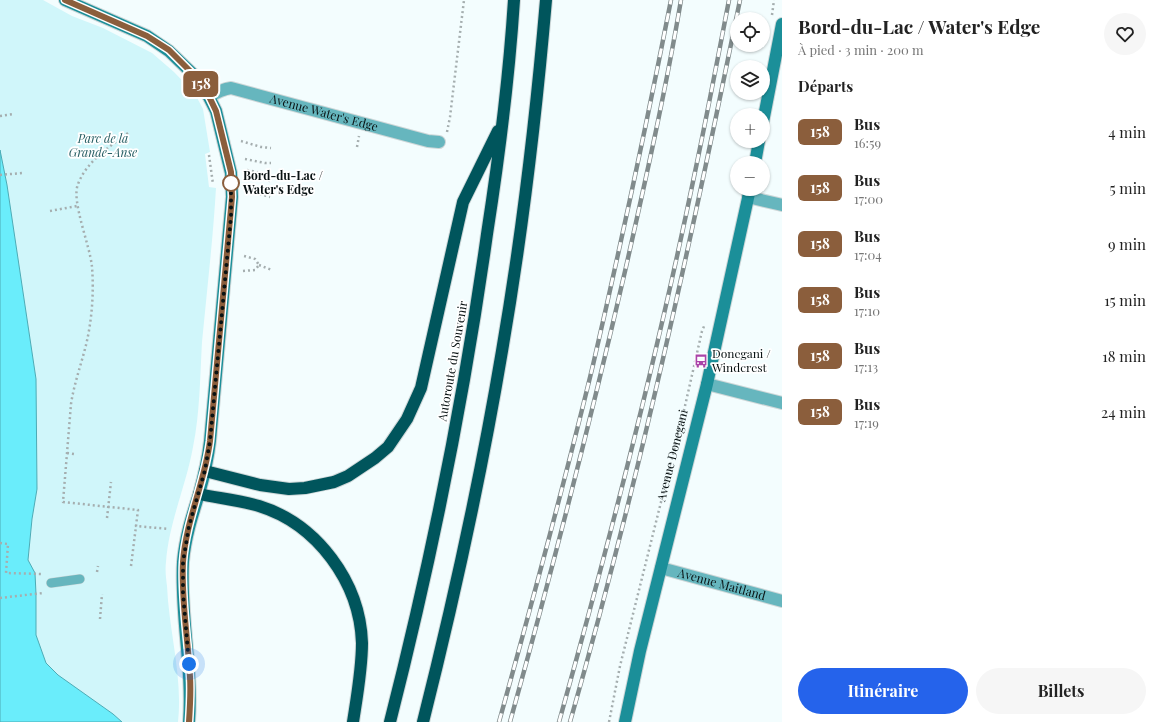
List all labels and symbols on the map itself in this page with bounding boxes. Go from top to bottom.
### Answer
line badge: 158 [178,71,224,97]
street label: Avenue Water's Edge [267,90,380,134]
park label: Parc de la Grande-Anse [69,130,137,160]
place label: Bord-du-Lac / Water's Edge [242,167,324,197]
marker: Bord-du-Lac / Water's Edge [222,174,240,192]
street label: Autoroute du Souvenir [433,299,471,423]
place label: Donegani / Windcrest [711,345,771,375]
bus stop icon: Donegani / Windcrest [693,353,709,369]
street label: Avenue Donegani [652,407,691,504]
street label: Avenue Maitland [675,564,768,603]
your location [179,654,199,674]

